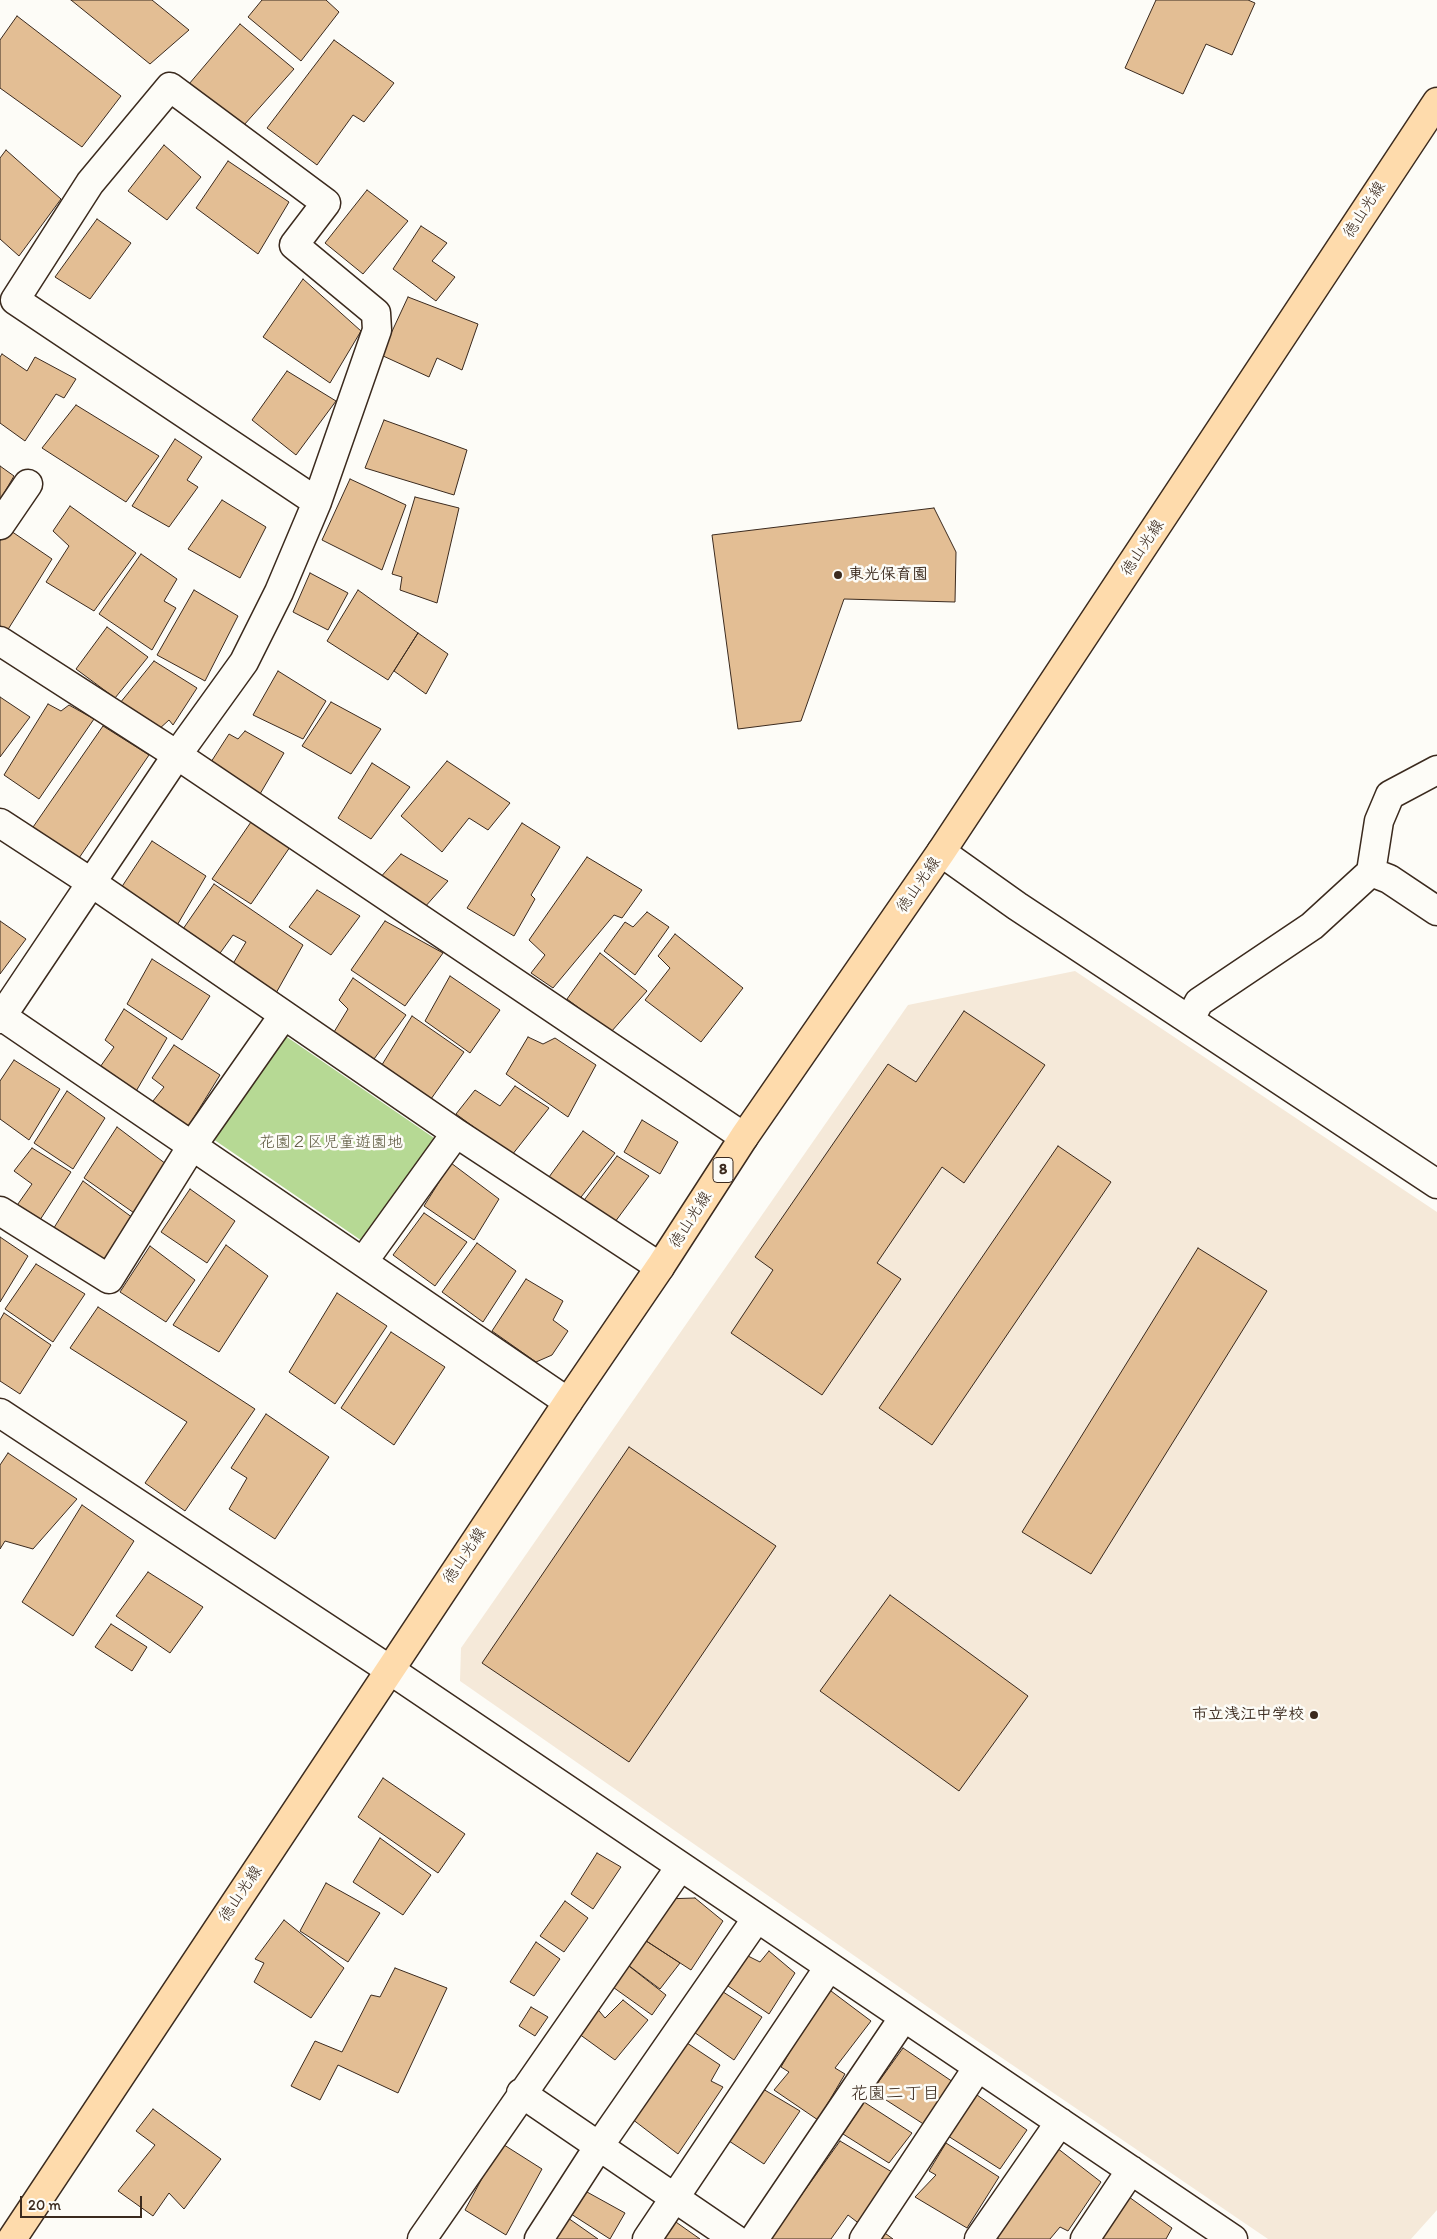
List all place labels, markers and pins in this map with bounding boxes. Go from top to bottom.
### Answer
place label: 東光保育園 [848,565,928,585]
marker: 東光保育園 [832,569,844,581]
place label: 市立浅江中学校 [1192,1705,1304,1725]
marker: 市立浅江中学校 [1308,1709,1320,1721]

